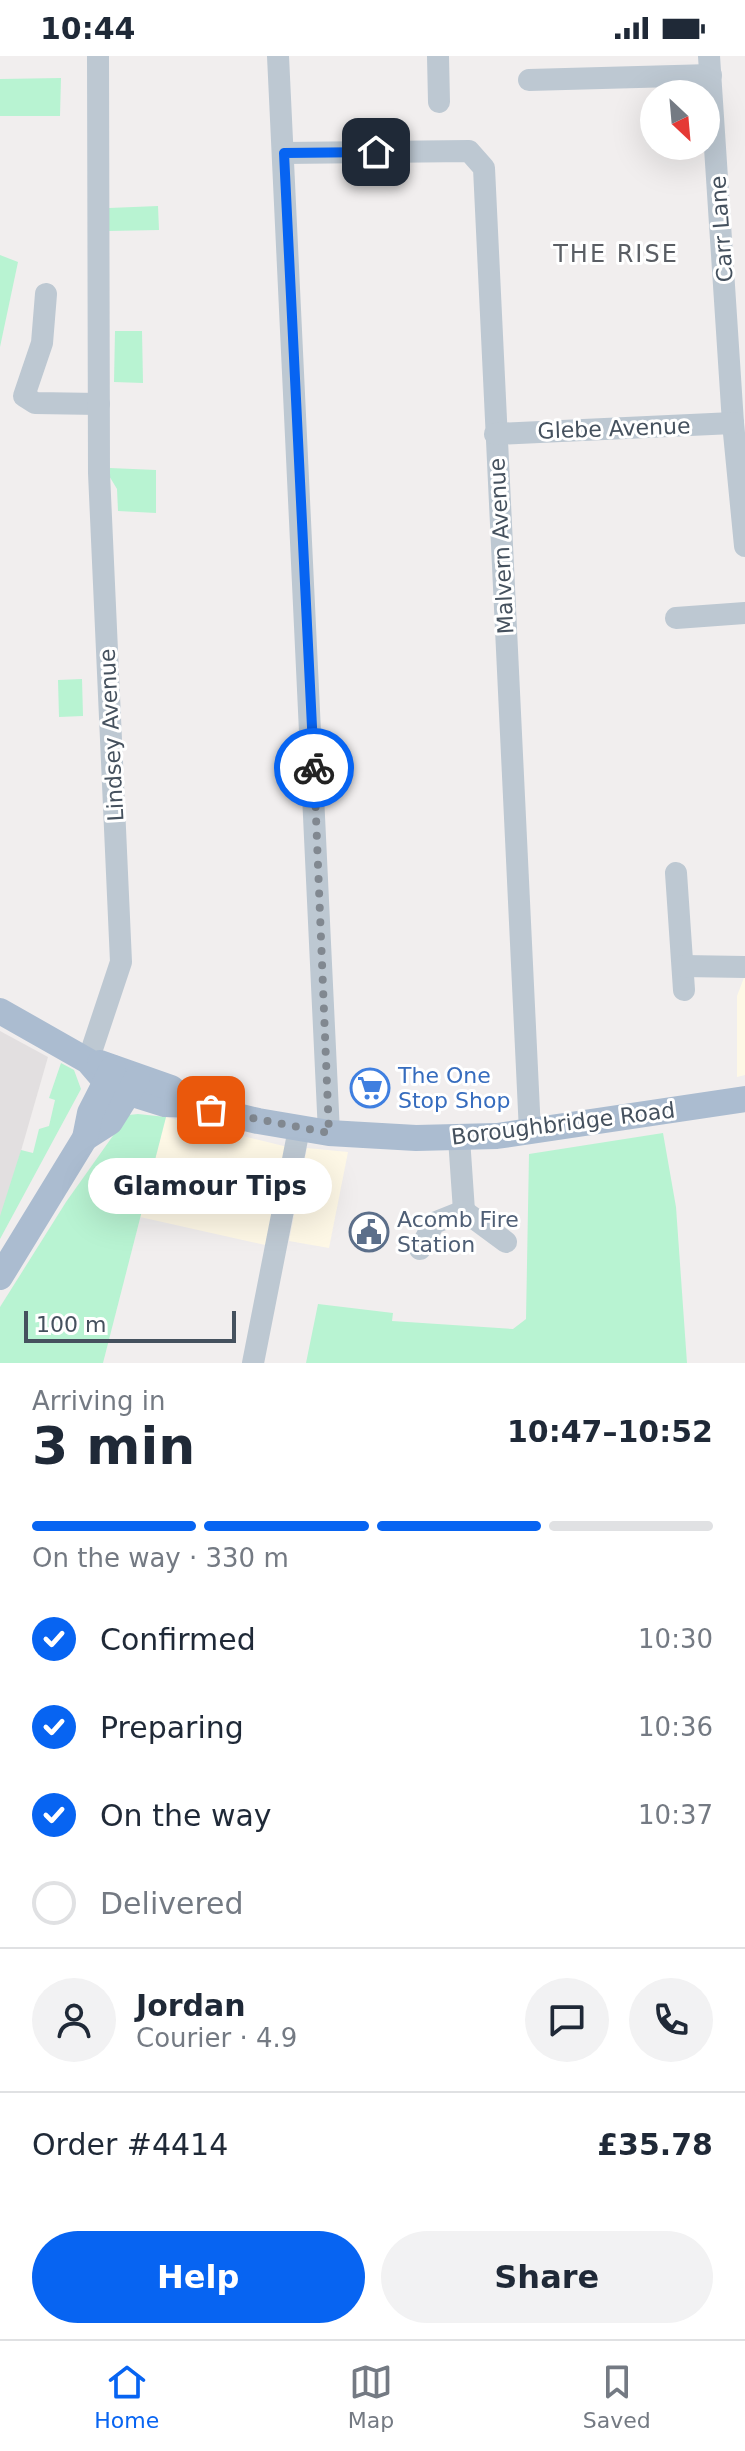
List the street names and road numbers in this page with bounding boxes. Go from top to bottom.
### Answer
street label: Carr Lane [705,175,738,283]
street label: Glebe Avenue [537,413,691,444]
street label: Malvern Avenue [484,457,519,635]
street label: Lindsey Avenue [94,648,129,822]
street label: Boroughbridge Road [450,1097,676,1150]

